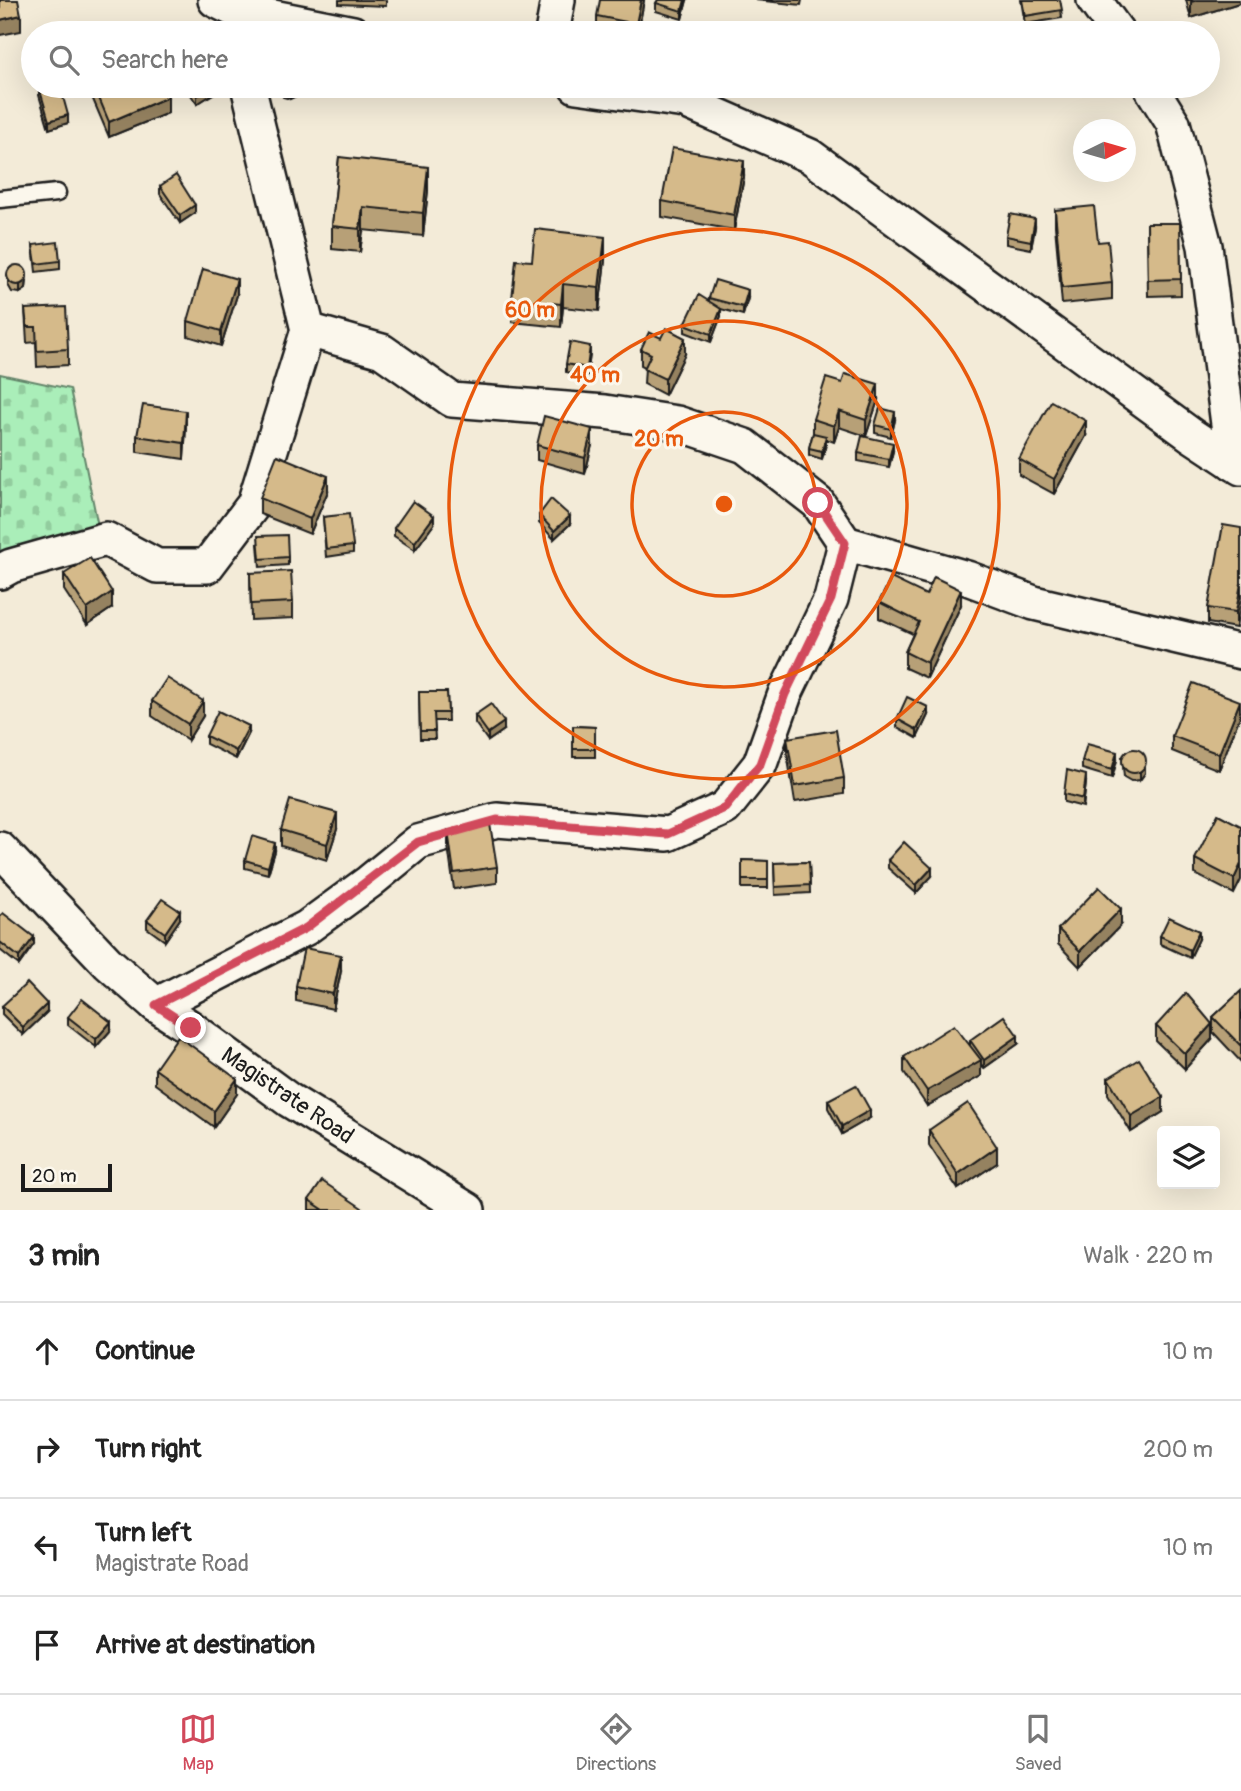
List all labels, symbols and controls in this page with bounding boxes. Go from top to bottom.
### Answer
search box [21,21,1220,98]
icon: search [45,41,83,79]
text: Search here [101,44,228,76]
north arrow [1073,119,1136,182]
text: 60 m [505,297,555,324]
text: 40 m [570,362,620,389]
text: 20 m [634,426,684,453]
route start [802,487,833,518]
centre of rings [712,492,736,516]
route end [175,1012,206,1043]
street label: Magistrate Road [216,1040,360,1150]
map controls [1157,1126,1220,1189]
button: layers [1157,1126,1220,1189]
scale bar [21,1161,112,1193]
text: 20 m [32,1164,77,1188]
text: 3 min [28,1237,100,1274]
text: Walk · 220 m [1083,1241,1213,1270]
icon: ahead [28,1332,66,1370]
text: Continue [95,1335,195,1367]
text: 10 m [1163,1337,1213,1366]
icon: right [28,1430,66,1468]
text: Turn right [95,1433,201,1465]
text: 200 m [1143,1435,1213,1464]
text: Turn left [95,1517,191,1549]
icon: left [28,1528,66,1566]
text: 10 m [1163,1533,1213,1562]
text: Magistrate Road [95,1549,249,1578]
icon: arrive [28,1626,66,1664]
text: Arrive at destination [95,1629,315,1661]
tab: Map [179,1710,217,1776]
tab: Directions [576,1710,656,1776]
tab: Saved [1015,1710,1062,1776]

